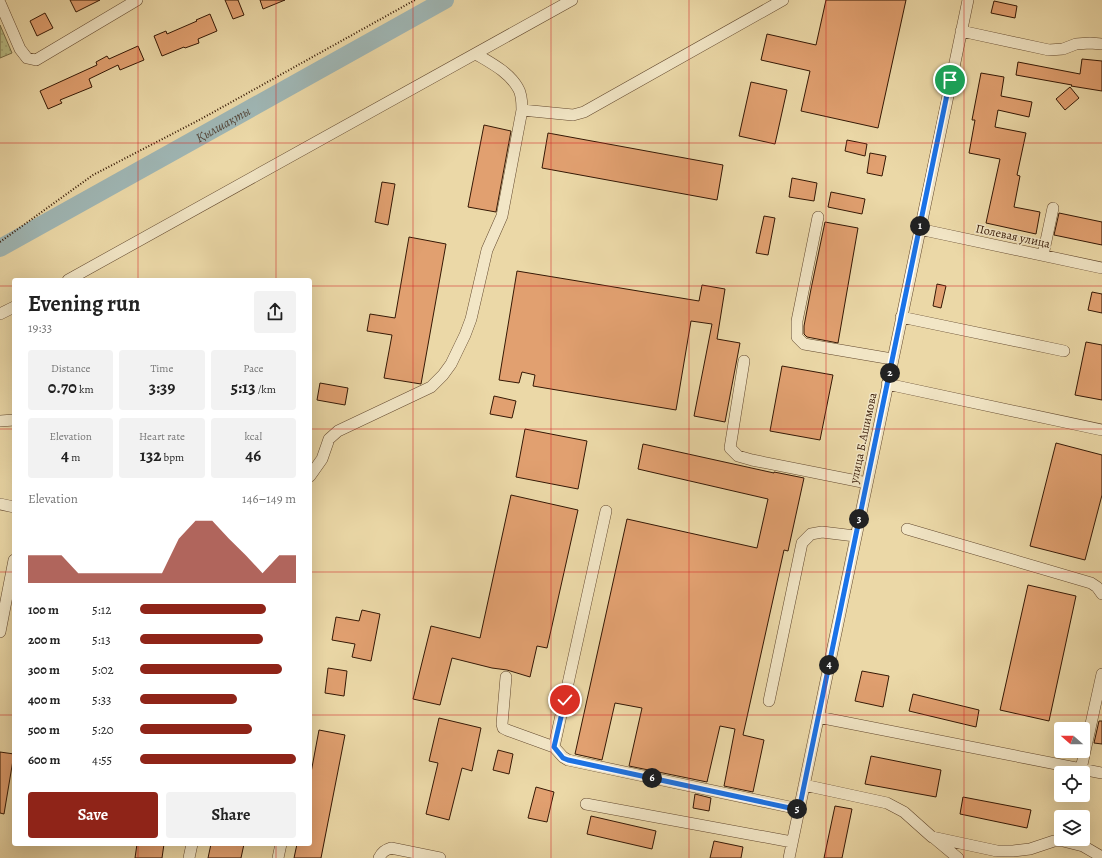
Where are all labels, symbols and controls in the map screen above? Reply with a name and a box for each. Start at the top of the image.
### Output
pin [933,63,967,97]
icon: arrive [939,69,961,91]
water label: Қылшақты [193,102,253,146]
pin: 1 [910,216,930,236]
text: 1 [918,218,922,233]
street label: Полевая улица [974,220,1052,252]
text: Evening run [28,289,140,319]
button: share [254,291,296,333]
text: 19:33 [28,319,52,336]
text: Distance [51,361,90,376]
text: Time [151,361,173,376]
text: Pace [243,361,264,376]
pin: 2 [880,363,900,383]
text: 2 [887,365,893,380]
text: 0.70 [48,376,77,399]
text: 3:39 [149,376,175,399]
text: 5:13 [231,376,255,399]
text: km [77,382,94,397]
text: /km [255,382,276,397]
street label: улица Б.Ашимова [845,391,881,486]
text: Elevation [50,429,92,444]
text: Heart rate [139,429,185,444]
text: kcal [245,429,262,444]
text: 4 [61,444,69,467]
text: 132 [140,444,161,467]
text: 46 [245,444,261,467]
text: m [69,450,80,465]
text: bpm [161,450,184,465]
text: Elevation [28,490,78,507]
text: 146–149 m [242,490,296,507]
pin: 3 [849,509,869,529]
text: 3 [857,511,861,526]
text: 100 m [28,601,59,618]
text: 5:12 [92,601,111,618]
text: 200 m [28,631,61,648]
text: 5:13 [92,631,111,648]
pin: 4 [819,655,839,675]
text: 4 [826,657,832,672]
text: 300 m [28,661,60,678]
text: 5:02 [92,661,114,678]
pin [548,683,582,717]
icon: check [554,689,576,711]
text: 400 m [28,691,60,708]
text: 5:33 [92,691,112,708]
text: 500 m [28,721,60,738]
text: 5:20 [92,721,114,738]
north arrow [1054,722,1090,758]
map controls [1054,722,1090,846]
text: 600 m [28,751,60,768]
text: 4:55 [92,751,112,768]
button: locate [1054,766,1090,802]
pin: 6 [642,768,662,788]
text: 6 [649,770,655,785]
button: Save [28,792,158,838]
button: Share [166,792,296,838]
pin: 5 [787,799,807,819]
text: 5 [795,801,799,816]
button: layers [1054,810,1090,846]

